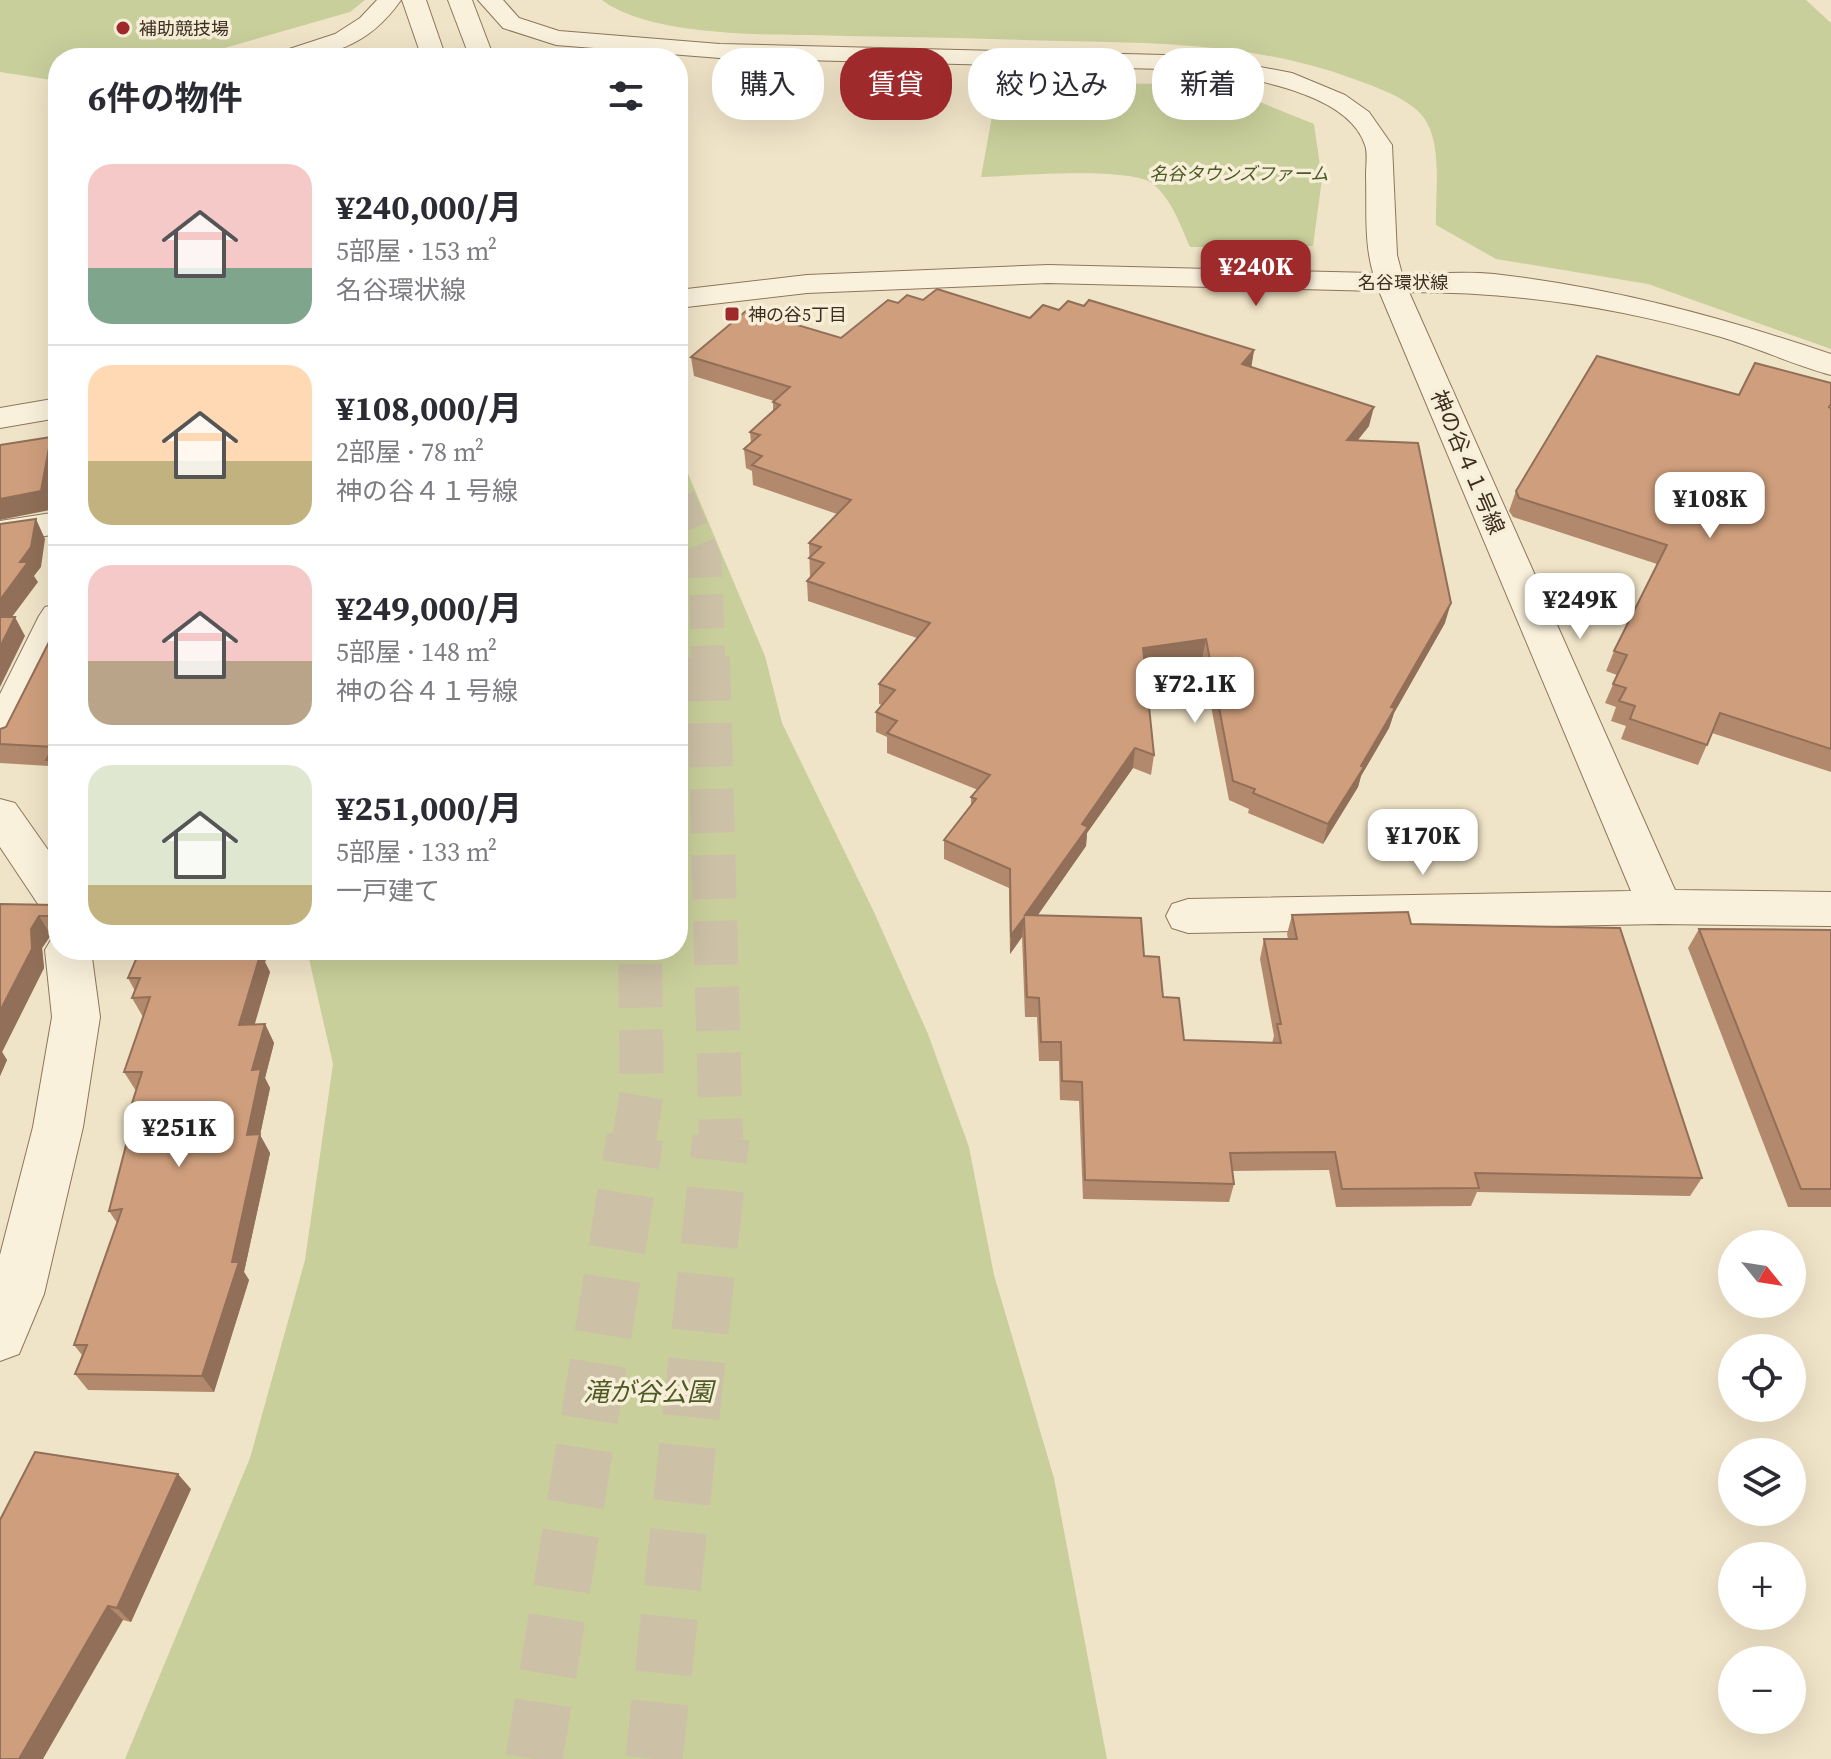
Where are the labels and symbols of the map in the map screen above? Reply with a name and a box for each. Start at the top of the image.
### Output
place label: 補助競技場 [139,16,229,41]
marker: 補助競技場 [114,19,132,37]
park label: 名谷タウンズファーム [1149,161,1329,186]
pin: ¥240K [1200,240,1312,308]
street label: 名谷環状線 [1358,270,1448,295]
place label: 神の谷5丁目 [748,302,847,327]
marker: 神の谷5丁目 [723,305,741,323]
street label: 神の谷４１号線 [1424,385,1512,539]
pin: ¥108K [1654,472,1766,540]
pin: ¥249K [1524,573,1636,641]
pin: ¥72.1K [1130,657,1260,725]
pin: ¥170K [1367,809,1479,877]
pin: ¥251K [123,1101,235,1169]
north arrow [1718,1230,1806,1318]
park label: 滝が谷公園 [583,1374,717,1410]

